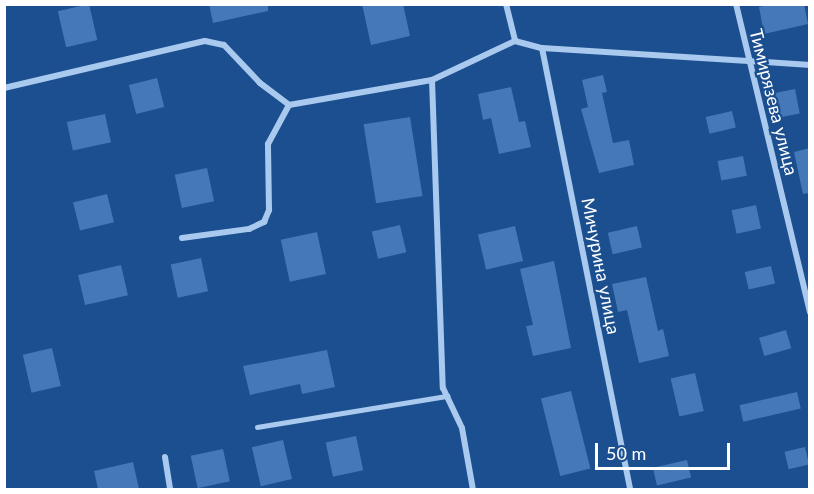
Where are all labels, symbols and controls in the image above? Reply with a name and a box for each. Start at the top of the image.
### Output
street label: Тимирязева улица [745,27,803,177]
street label: Мичурина улица [577,196,625,336]
scale bar [598,431,733,469]
text: 50 m [606,442,646,464]

